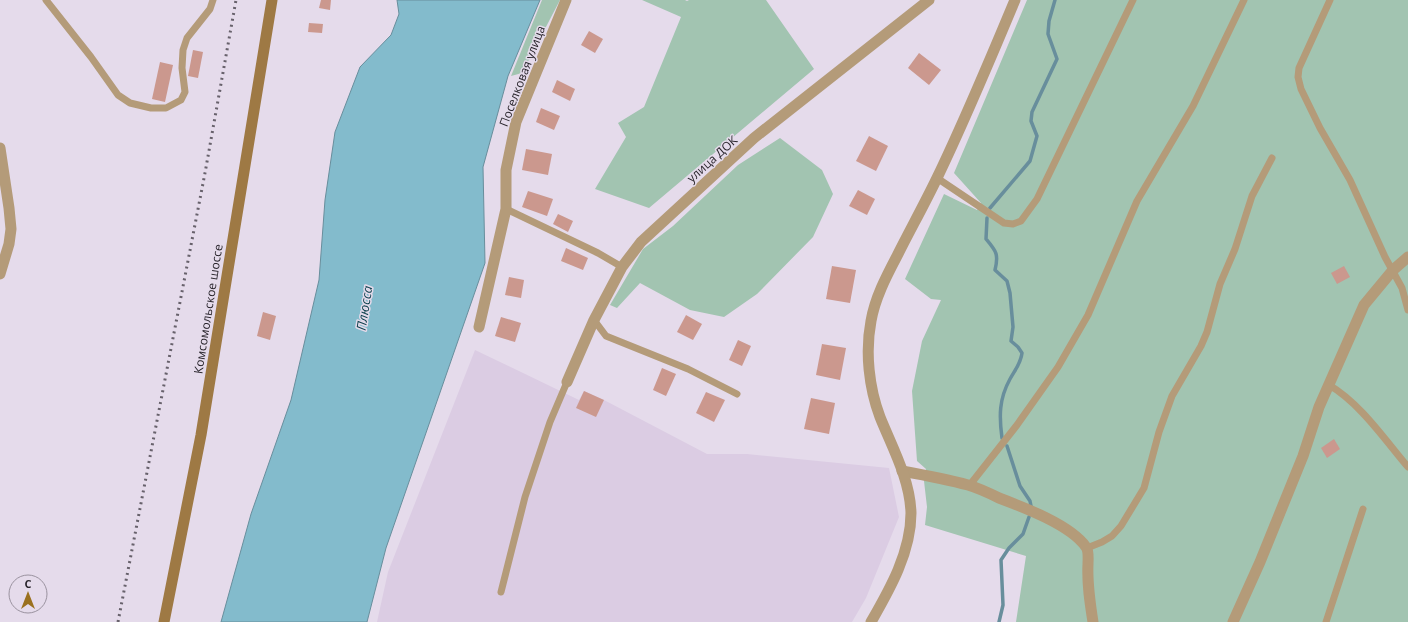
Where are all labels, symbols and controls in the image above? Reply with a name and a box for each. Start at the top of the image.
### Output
street label: Поселковая улица [495,23,549,129]
street label: улица ДОК [683,131,741,186]
street label: Комсомольское шоссе [189,243,227,375]
water label: Плюсса [352,284,377,332]
north arrow [8,574,48,614]
text: С [24,576,32,591]

